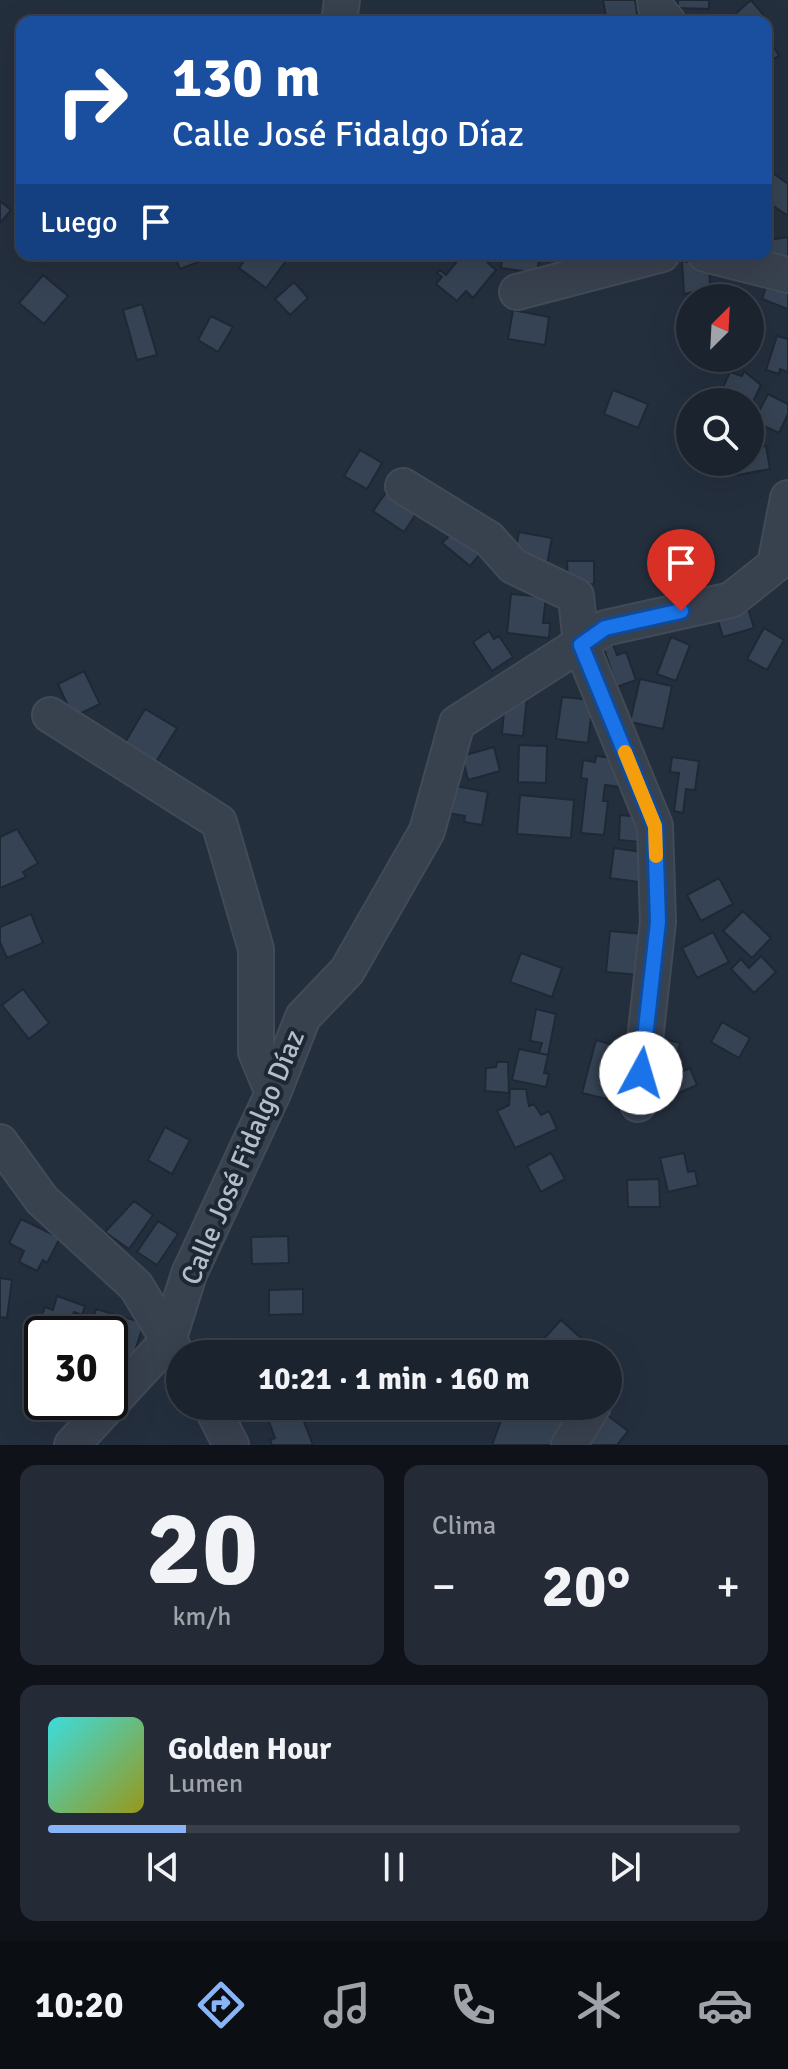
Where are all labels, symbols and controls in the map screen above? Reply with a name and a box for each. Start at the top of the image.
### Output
text: 130 m [172,43,320,112]
icon: right [40,48,144,152]
text: Calle José Fidalgo Díaz [172,112,524,157]
icon: arrive [134,200,178,244]
text: Luego [40,204,118,241]
north arrow [676,284,764,372]
map controls [676,284,764,476]
button: search [676,388,764,476]
pin [647,529,715,611]
icon: arrive [659,541,703,585]
street label: Calle José Fidalgo Díaz [174,1025,312,1290]
position arrow [599,1031,683,1115]
speed limit sign: 30 [24,1316,128,1420]
text: 10:21 · 1 min · 160 m [258,1361,530,1398]
text: 20 [146,1485,258,1613]
text: Clima [432,1510,496,1542]
text: 20° [542,1550,630,1624]
text: − [432,1560,456,1614]
text: + [716,1560,740,1614]
text: km/h [173,1601,231,1633]
text: Golden Hour [168,1731,331,1768]
text: Lumen [168,1768,243,1800]
icon: previous [141,1845,185,1889]
icon: pause [372,1845,416,1889]
icon: next [603,1845,647,1889]
icon: directions [193,1977,249,2033]
icon: music [319,1977,375,2033]
icon: phone [445,1977,501,2033]
icon: climate [571,1977,627,2033]
icon: car [697,1977,753,2033]
text: 10:20 [35,1983,123,2028]

